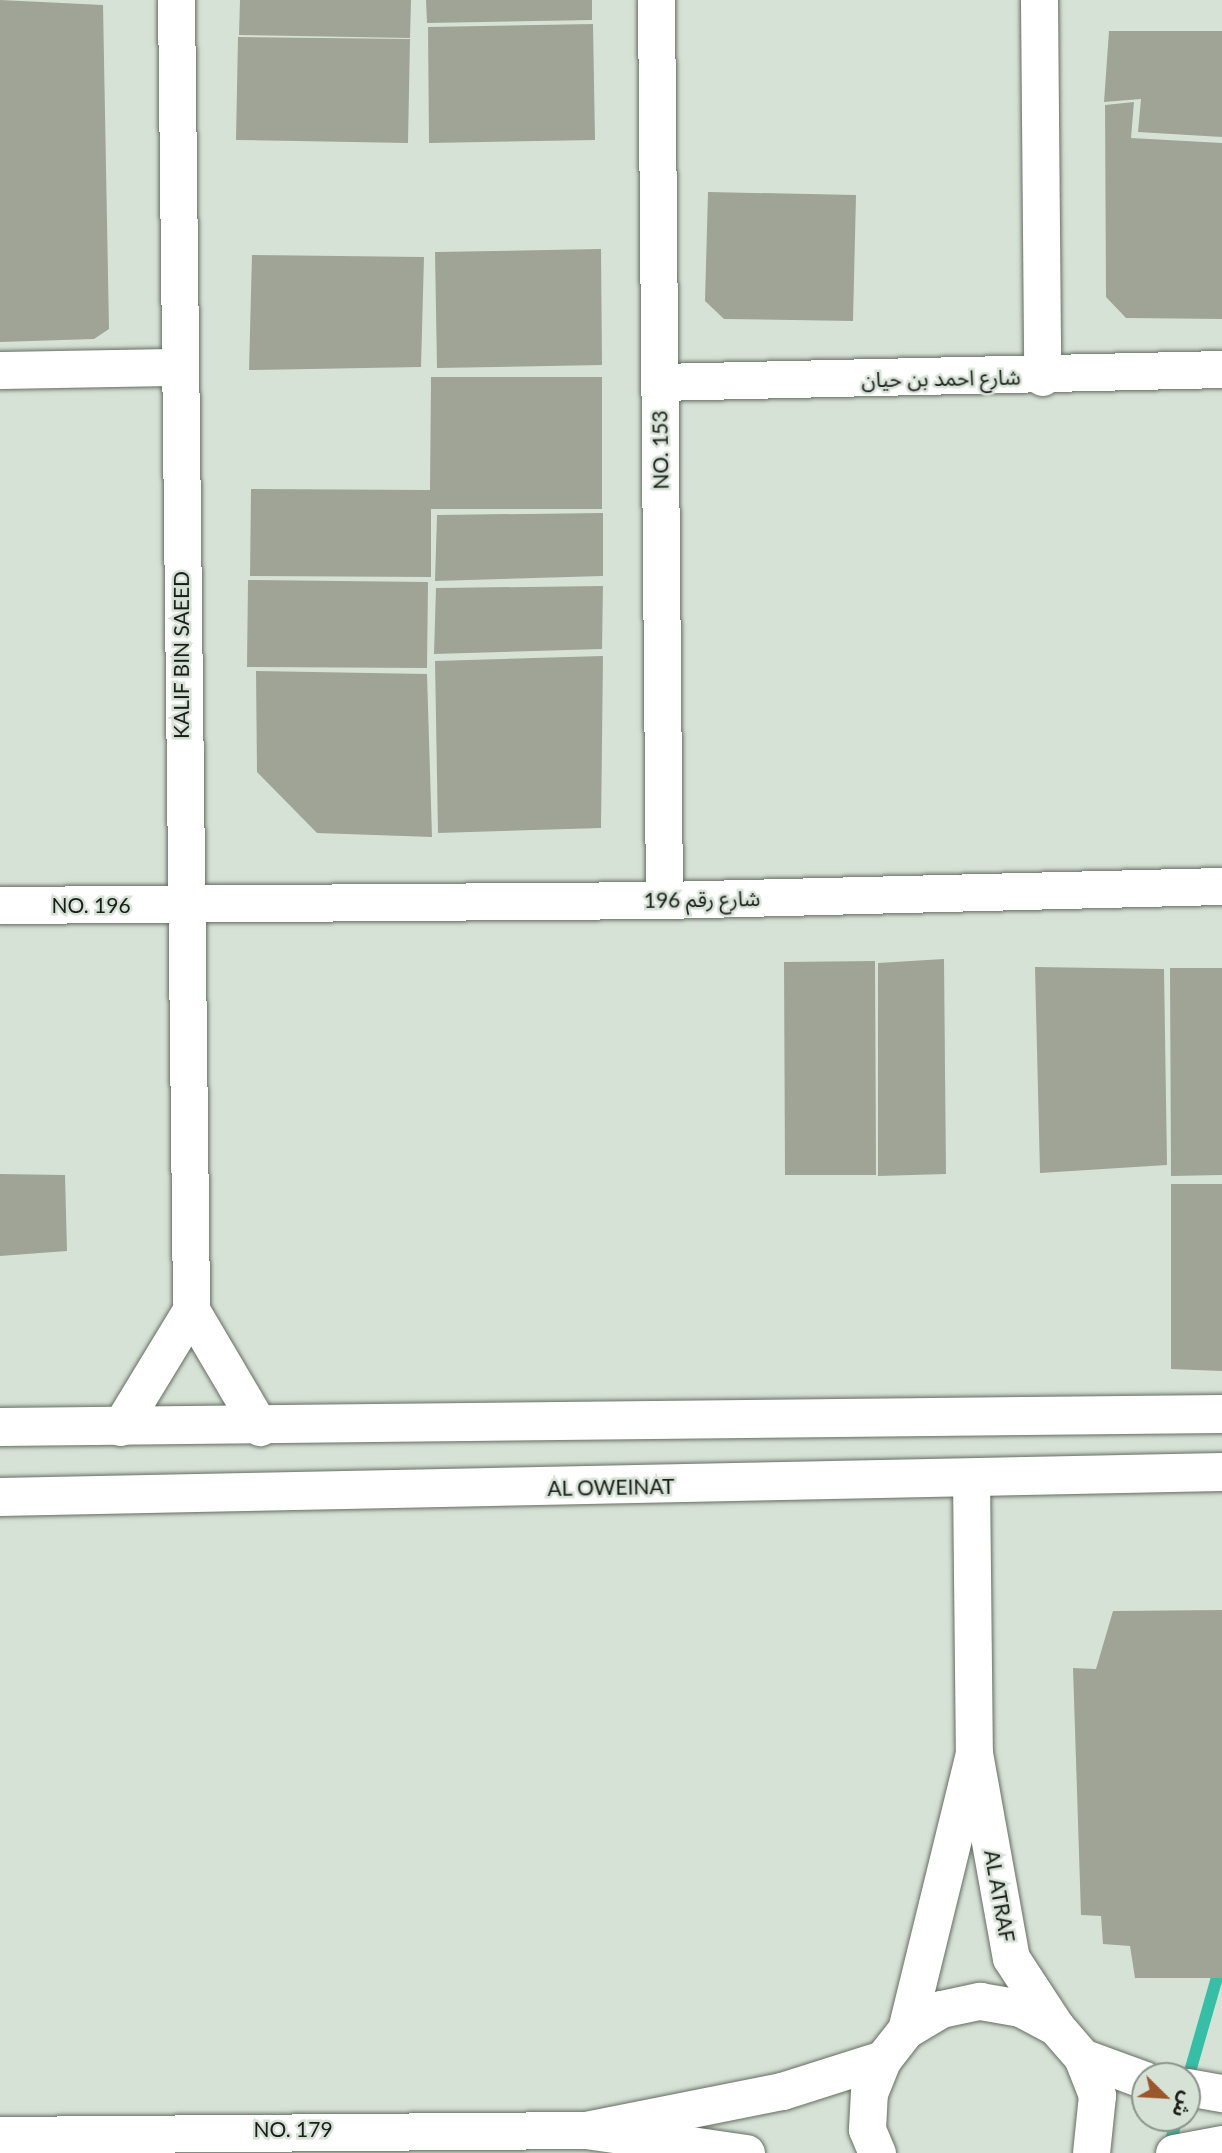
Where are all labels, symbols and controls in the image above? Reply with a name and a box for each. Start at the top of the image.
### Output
street label: شارع احمد بن حيان [861,364,1021,392]
street label: NO. 153 [647,410,673,490]
street label: KALIF BIN SAEED [168,571,194,739]
street label: شارع رقم 196 [644,885,760,913]
street label: NO. 196 [51,892,131,918]
street label: AL OWEINAT [547,1473,675,1501]
street label: AL ATRAF [979,1847,1021,1945]
north arrow [1131,2062,1201,2132]
text: ش [1168,2088,1200,2121]
street label: NO. 179 [253,2116,333,2142]

